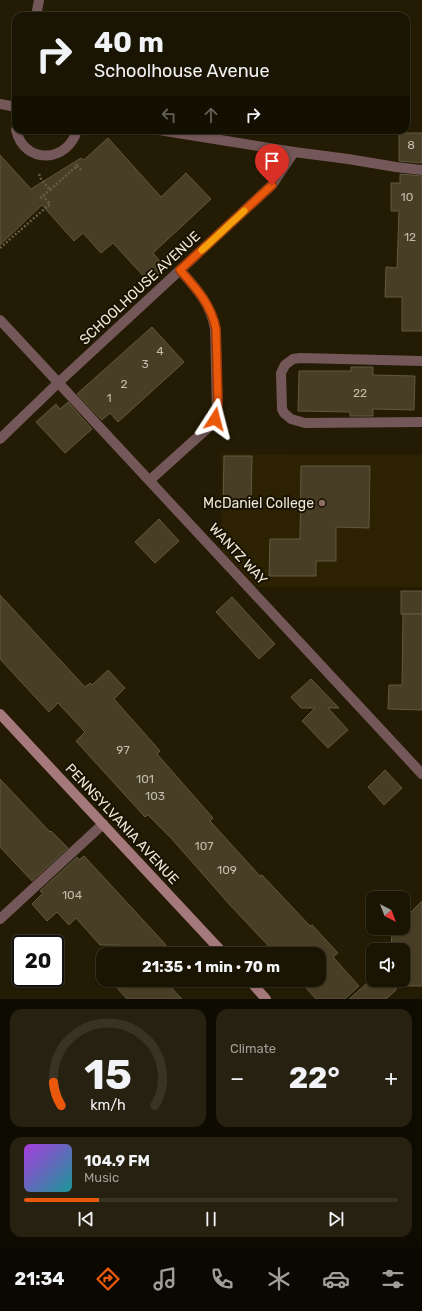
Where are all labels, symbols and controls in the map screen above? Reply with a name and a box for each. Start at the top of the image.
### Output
text: 40 m [94,26,164,59]
icon: right [28,28,80,80]
text: Schoolhouse Avenue [94,60,270,82]
icon: left [158,104,180,126]
icon: ahead [200,104,222,126]
icon: right [242,104,264,126]
house number: 8 [407,138,415,152]
pin [255,144,289,185]
icon: arrive [261,150,283,172]
house number: 10 [401,190,413,204]
street label: SCHOOLHOUSE AVENUE [76,228,204,348]
house number: 12 [404,230,416,244]
house number: 4 [156,344,164,358]
house number: 3 [141,357,149,371]
house number: 2 [120,377,128,391]
house number: 22 [353,386,367,400]
house number: 1 [106,391,112,405]
position arrow [194,398,236,440]
place label: McDaniel College [203,495,314,512]
marker: McDaniel College [317,498,327,508]
street label: WANTZ WAY [205,520,271,588]
house number: 97 [116,743,130,757]
street label: PENNSYLVANIA AVENUE [62,760,182,888]
house number: 101 [136,772,154,786]
house number: 103 [145,789,165,803]
house number: 107 [195,839,213,853]
house number: 109 [217,863,237,877]
house number: 104 [62,888,83,902]
north arrow [366,891,410,935]
map controls [366,891,410,987]
speed limit sign: 20 [12,935,64,987]
button: sound [366,943,410,987]
text: 21:35 · 1 min · 70 m [142,958,280,976]
text: Climate [230,1041,276,1056]
text: 15 [84,1050,132,1099]
text: 22° [289,1060,340,1096]
text: − [230,1065,244,1092]
text: + [384,1065,398,1092]
text: km/h [90,1097,126,1114]
text: 104.9 FM [84,1152,150,1170]
text: Music [84,1170,119,1185]
icon: previous [75,1208,97,1230]
icon: pause [200,1208,222,1230]
icon: next [325,1208,347,1230]
icon: directions [94,1265,122,1293]
icon: music [151,1265,179,1293]
icon: phone [208,1265,236,1293]
icon: climate [265,1265,293,1293]
icon: car [322,1265,350,1293]
icon: filters [379,1265,407,1293]
text: 21:34 [15,1268,65,1290]

